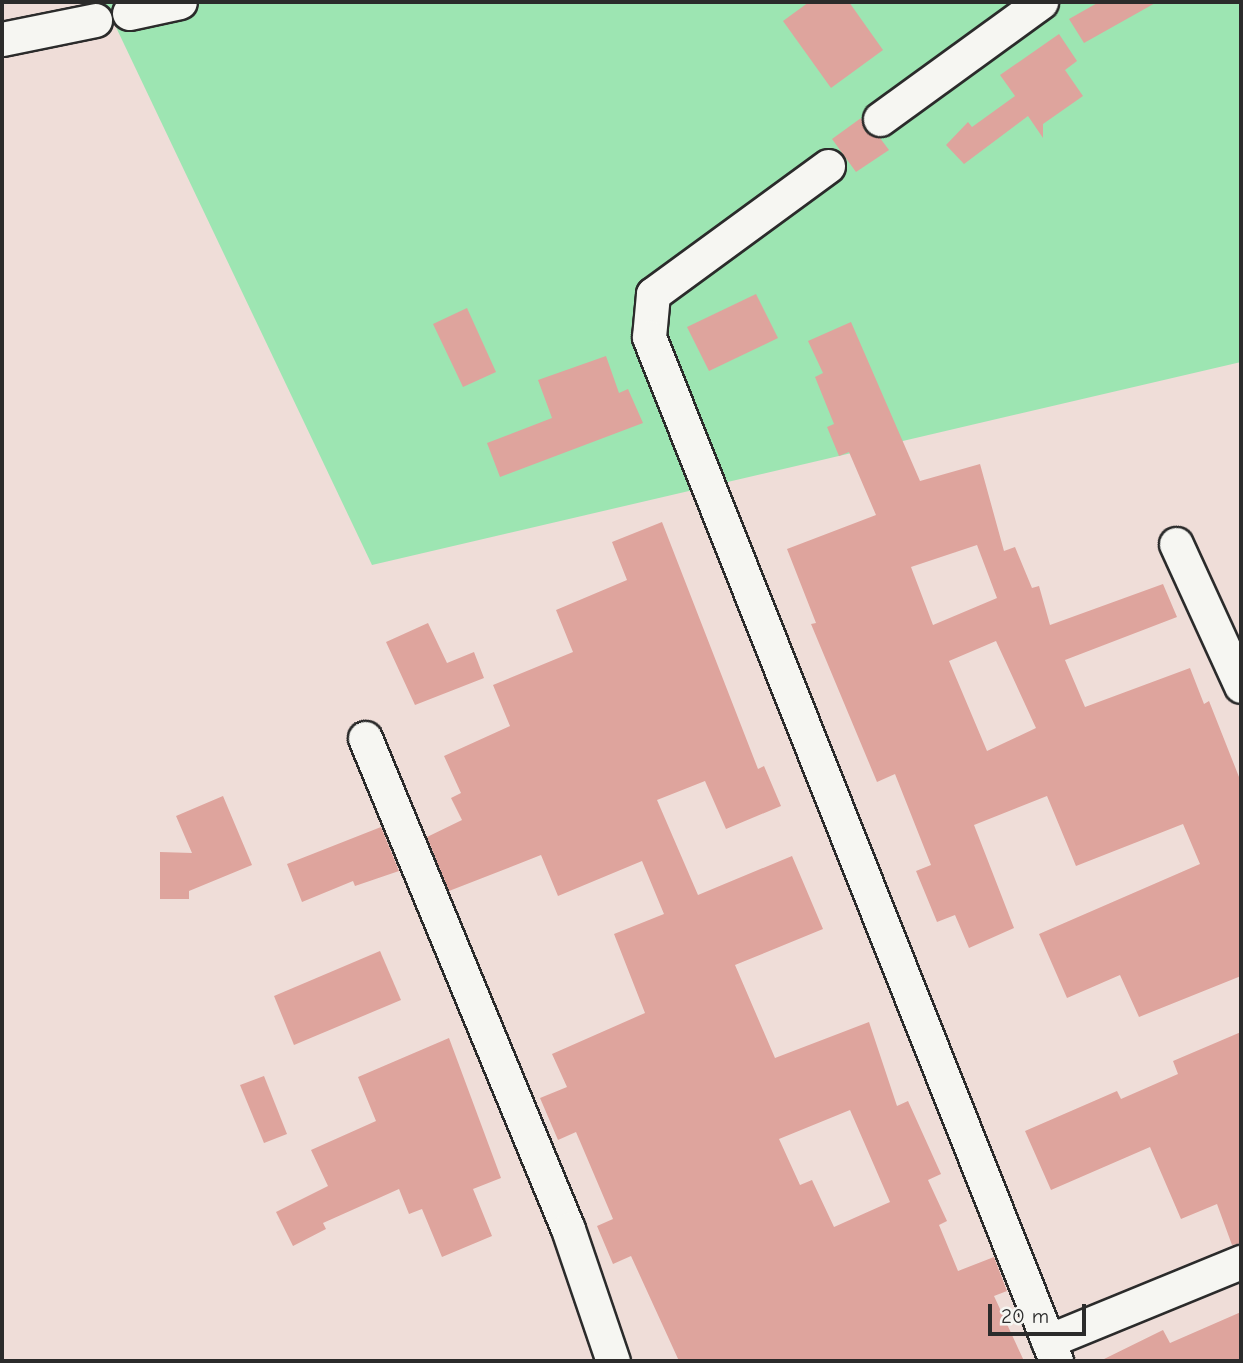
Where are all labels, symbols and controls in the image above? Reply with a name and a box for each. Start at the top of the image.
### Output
scale bar [991,1290,1089,1334]
text: 20 m [1001,1304,1049,1328]

